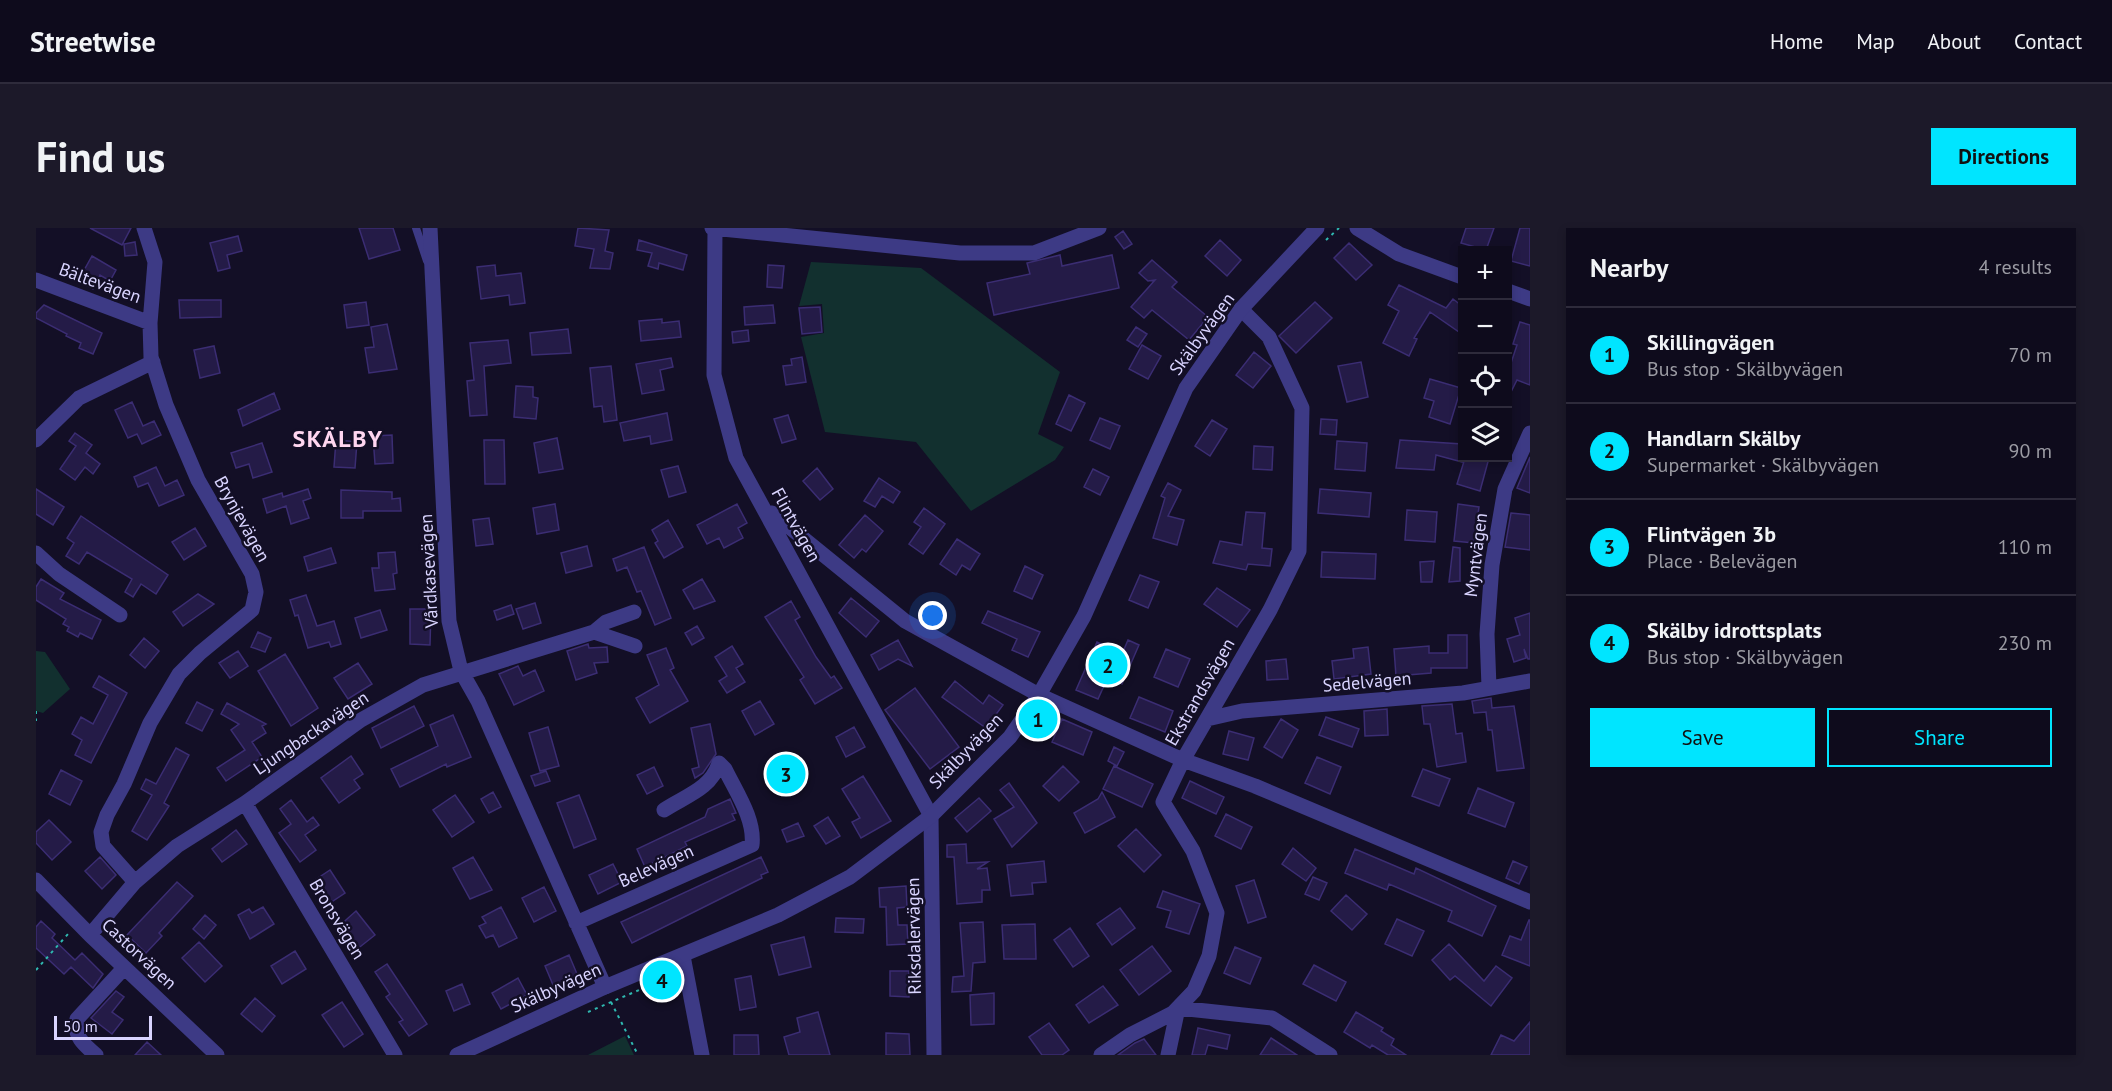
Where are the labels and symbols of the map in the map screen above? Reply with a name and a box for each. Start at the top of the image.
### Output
street label: Bältevägen [56,257,144,308]
street label: Skälbyvägen [1164,288,1239,380]
district label: SKÄLBY [292,423,384,454]
street label: Brynjevägen [209,472,275,566]
street label: Flintvägen [767,484,826,566]
street label: Myntvägen [1459,511,1492,598]
street label: Vårdkasevägen [414,513,443,630]
your location [918,601,947,630]
street label: Ekstrandsvägen [1160,634,1240,750]
pin: 2 [1088,642,1128,688]
street label: Sedelvägen [1322,666,1412,697]
street label: Ljungbackavägen [249,686,373,780]
pin: 1 [1018,696,1058,742]
street label: Skälbyvägen [924,708,1007,793]
pin: 3 [766,752,806,796]
street label: Belevägen [615,839,697,892]
street label: Bronsvägen [304,874,370,963]
street label: Riksdalervägen [901,877,926,995]
street label: Castorvägen [97,913,182,994]
street label: Skälbyvägen [507,957,605,1018]
pin: 4 [642,958,682,1002]
scale bar [54,1013,152,1040]

